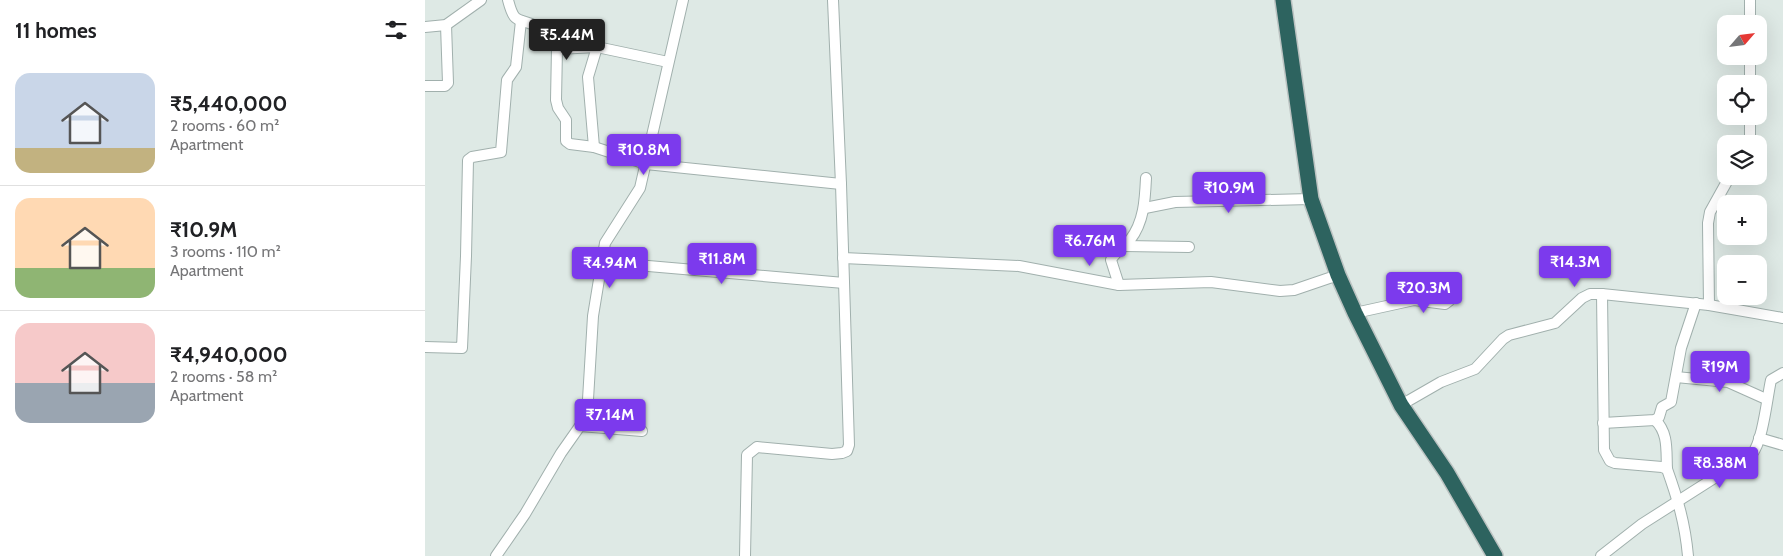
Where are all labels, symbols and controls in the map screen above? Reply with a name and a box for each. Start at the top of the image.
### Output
north arrow [1717,15,1767,65]
map controls [1717,15,1767,305]
icon: filters [382,16,410,44]
text: 11 homes [15,18,97,43]
pin: ₹5.44M [526,18,608,61]
text: ₹5.44M [540,25,594,44]
button: locate [1717,75,1767,125]
text: ₹5,440,000 [170,91,287,116]
icon: home [55,93,115,153]
text: 2 rooms · 60 m² [170,116,279,135]
pin: ₹10.8M [603,134,685,176]
text: Apartment [170,135,243,154]
button: layers [1717,135,1767,185]
text: ₹10.8M [618,140,670,159]
pin: ₹10.9M [1188,172,1270,214]
text: ₹10.9M [1203,178,1255,197]
button: + [1717,195,1767,245]
text: ₹10.9M [170,217,237,242]
icon: home [55,218,115,278]
pin: ₹6.76M [1049,224,1131,267]
text: ₹6.76M [1064,231,1116,250]
text: 3 rooms · 110 m² [170,242,281,261]
pin: ₹11.8M [681,242,763,285]
pin: ₹4.94M [569,246,651,289]
pin: ₹14.3M [1534,246,1616,288]
text: ₹11.8M [698,249,746,268]
text: ₹14.3M [1550,252,1600,271]
text: ₹4.94M [583,253,637,272]
button: − [1717,255,1767,305]
text: Apartment [170,261,243,280]
pin: ₹20.3M [1383,272,1465,314]
text: ₹20.3M [1397,278,1451,297]
text: ₹4,940,000 [170,342,288,367]
icon: home [55,343,115,403]
pin: ₹19M [1690,350,1750,393]
text: ₹19M [1702,357,1738,376]
text: 2 rooms · 58 m² [170,367,277,386]
text: Apartment [170,386,243,405]
pin: ₹7.14M [569,398,651,441]
text: ₹7.14M [586,405,634,424]
pin: ₹8.38M [1679,446,1761,489]
text: ₹8.38M [1693,453,1747,472]

